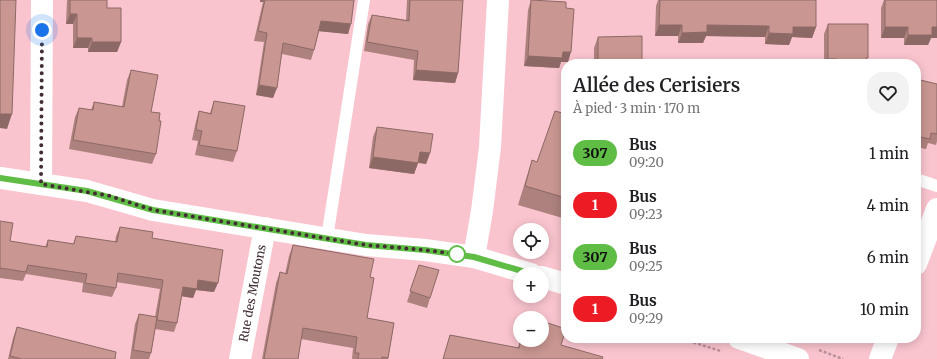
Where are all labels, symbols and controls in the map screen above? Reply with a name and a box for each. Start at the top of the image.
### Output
your location [32,20,52,40]
button: heart [867,72,909,114]
text: Allée des Cerisiers [573,73,740,97]
text: À pied · 3 min · 170 m [573,100,700,117]
text: Bus [629,135,657,154]
text: 307 [582,144,608,162]
text: 1 min [869,144,909,163]
text: 09:20 [629,154,664,171]
text: Bus [629,187,657,206]
text: 1 [592,196,598,214]
text: 4 min [867,196,909,215]
text: 09:23 [629,206,663,223]
map controls [513,223,549,347]
button: locate [513,223,549,259]
text: Bus [629,239,657,258]
street label: Rue des Moutons [235,243,269,343]
unlabelled marker [448,245,466,263]
text: 307 [582,248,608,266]
text: 6 min [867,248,909,267]
text: 09:25 [629,258,663,275]
button: + [513,267,549,303]
text: Bus [629,291,657,310]
text: 1 [592,300,598,318]
text: 10 min [860,300,909,319]
text: 09:29 [629,310,663,327]
button: − [513,311,549,347]

